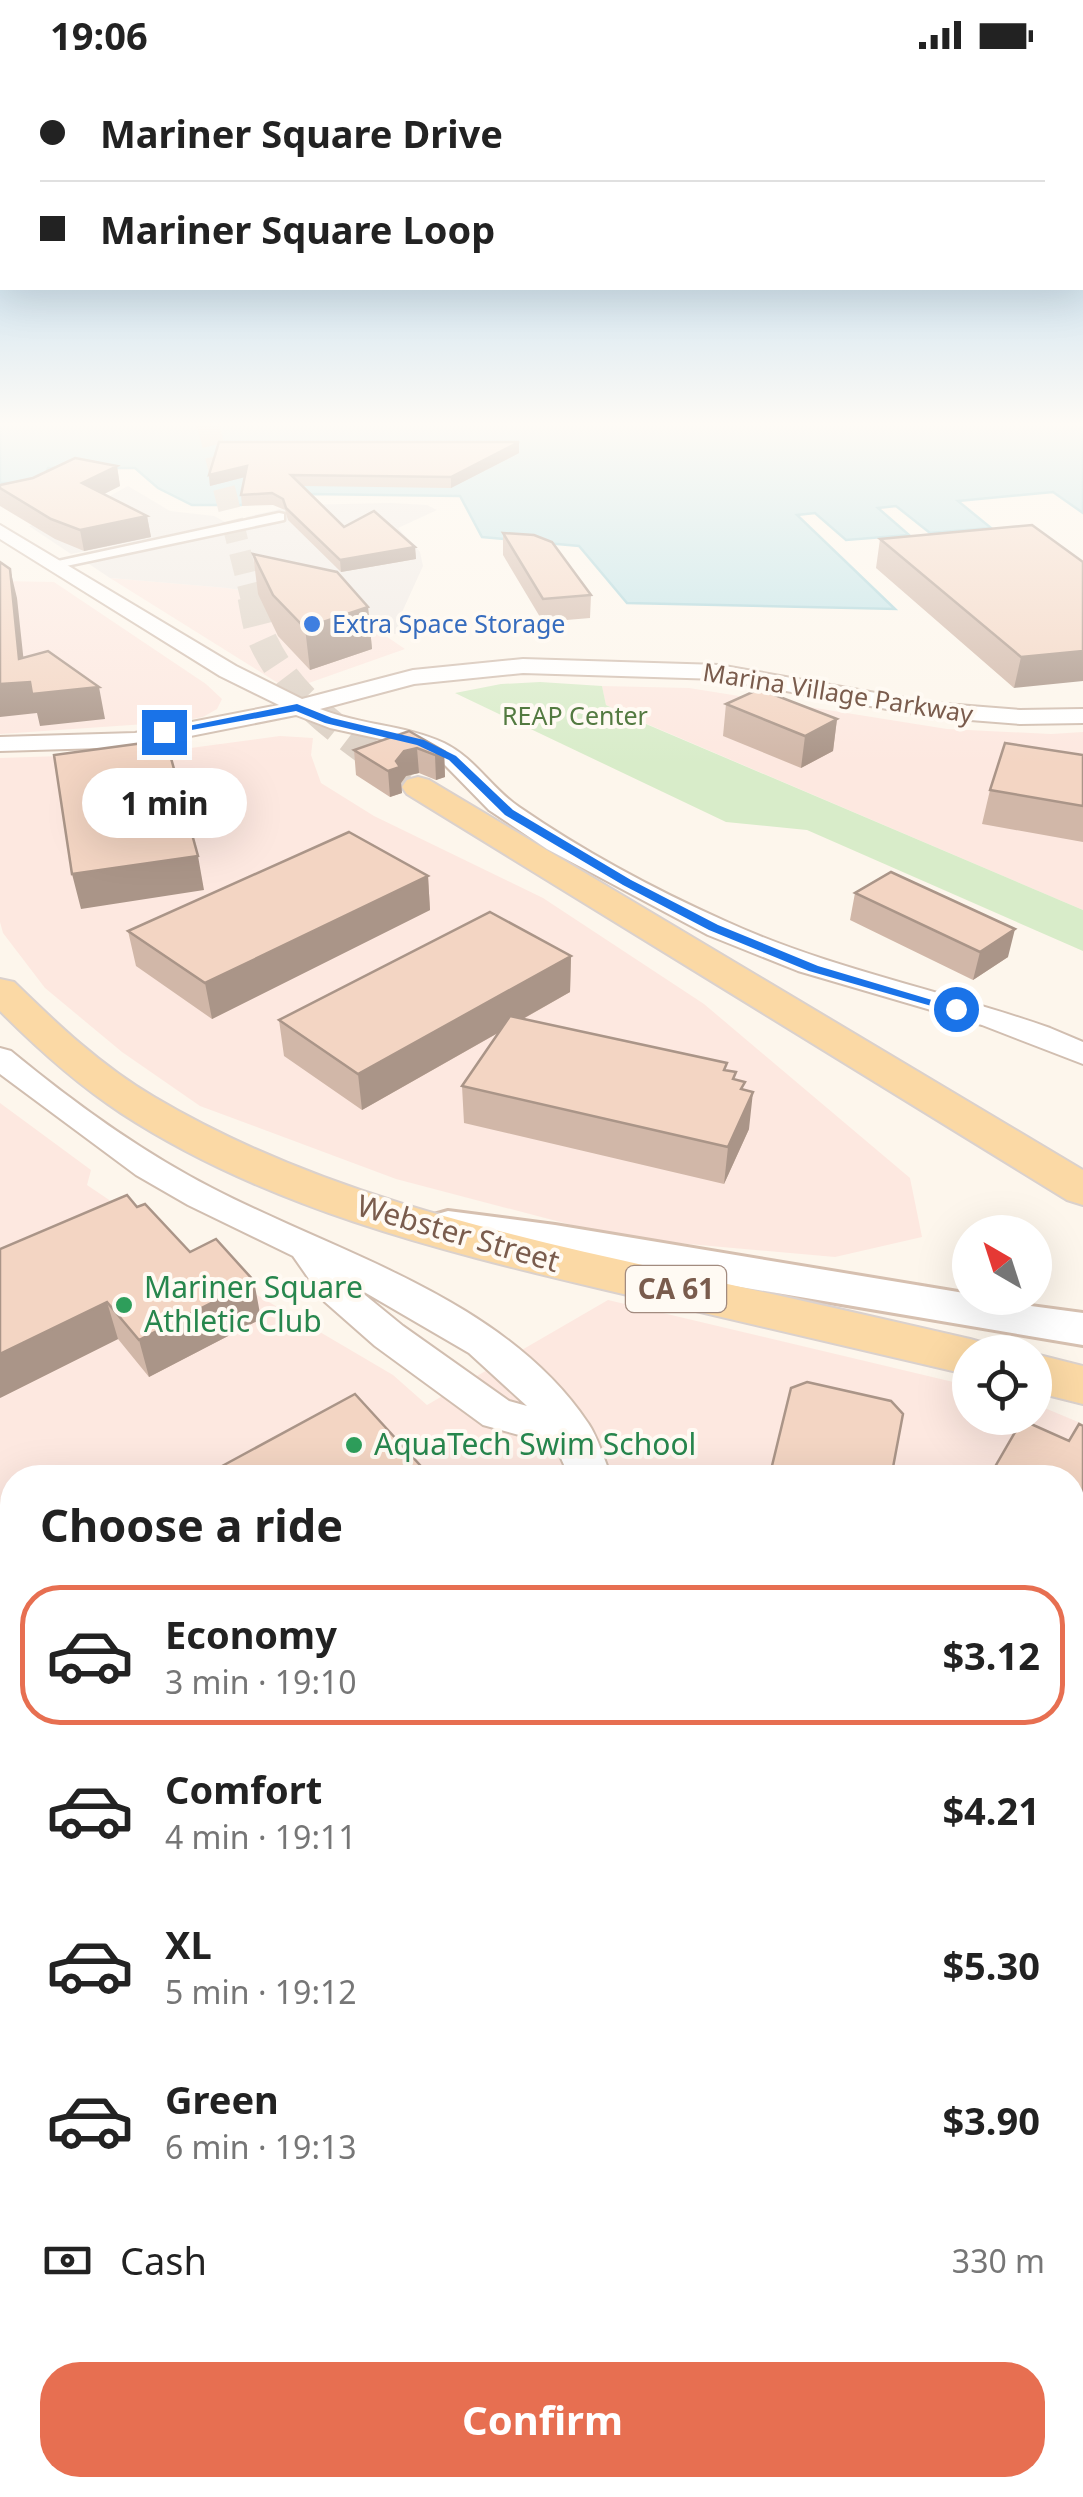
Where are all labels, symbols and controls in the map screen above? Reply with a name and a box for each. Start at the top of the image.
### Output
text: 19:06 [50,9,148,61]
text: Mariner Square Drive [100,107,503,159]
text: Mariner Square Loop [100,203,495,255]
place label: Extra Space Storage [332,606,565,640]
marker: Extra Space Storage [301,613,323,635]
street label: Marina Village Parkway [701,654,976,730]
park label: REAP Center [502,698,648,732]
route end [142,710,187,755]
callout: 1 min [81,767,246,837]
text: 1 min [120,781,209,824]
route start [934,987,979,1032]
street label: Webster Street [352,1184,565,1281]
north arrow [952,1215,1052,1315]
map controls [952,1215,1052,1435]
place label: Mariner Square Athletic Club [144,1266,363,1341]
road number: CA 61 [626,1266,726,1312]
marker: Mariner Square Athletic Club [113,1294,135,1316]
button: locate [952,1335,1052,1435]
place label: AquaTech Swim School [374,1423,696,1464]
marker: AquaTech Swim School [343,1434,365,1456]
text: Choose a ride [40,1494,343,1555]
text: Economy [165,1608,337,1660]
icon: car [45,1610,135,1700]
text: $3.12 [942,1629,1040,1681]
text: 3 min · 19:10 [165,1660,357,1703]
text: Comfort [165,1763,322,1815]
icon: car [45,1765,135,1855]
text: $4.21 [942,1784,1040,1836]
text: 4 min · 19:11 [165,1815,357,1858]
text: XL [165,1918,212,1970]
icon: car [45,1920,135,2010]
text: $5.30 [942,1939,1040,1991]
text: 5 min · 19:12 [165,1970,357,2013]
text: Green [165,2073,279,2125]
icon: car [45,2075,135,2165]
text: $3.90 [942,2094,1040,2146]
text: 6 min · 19:13 [165,2125,357,2168]
icon: cash [40,2233,95,2288]
text: Cash [120,2234,207,2286]
text: 330 m [952,2239,1045,2282]
button: Confirm [40,2362,1045,2477]

